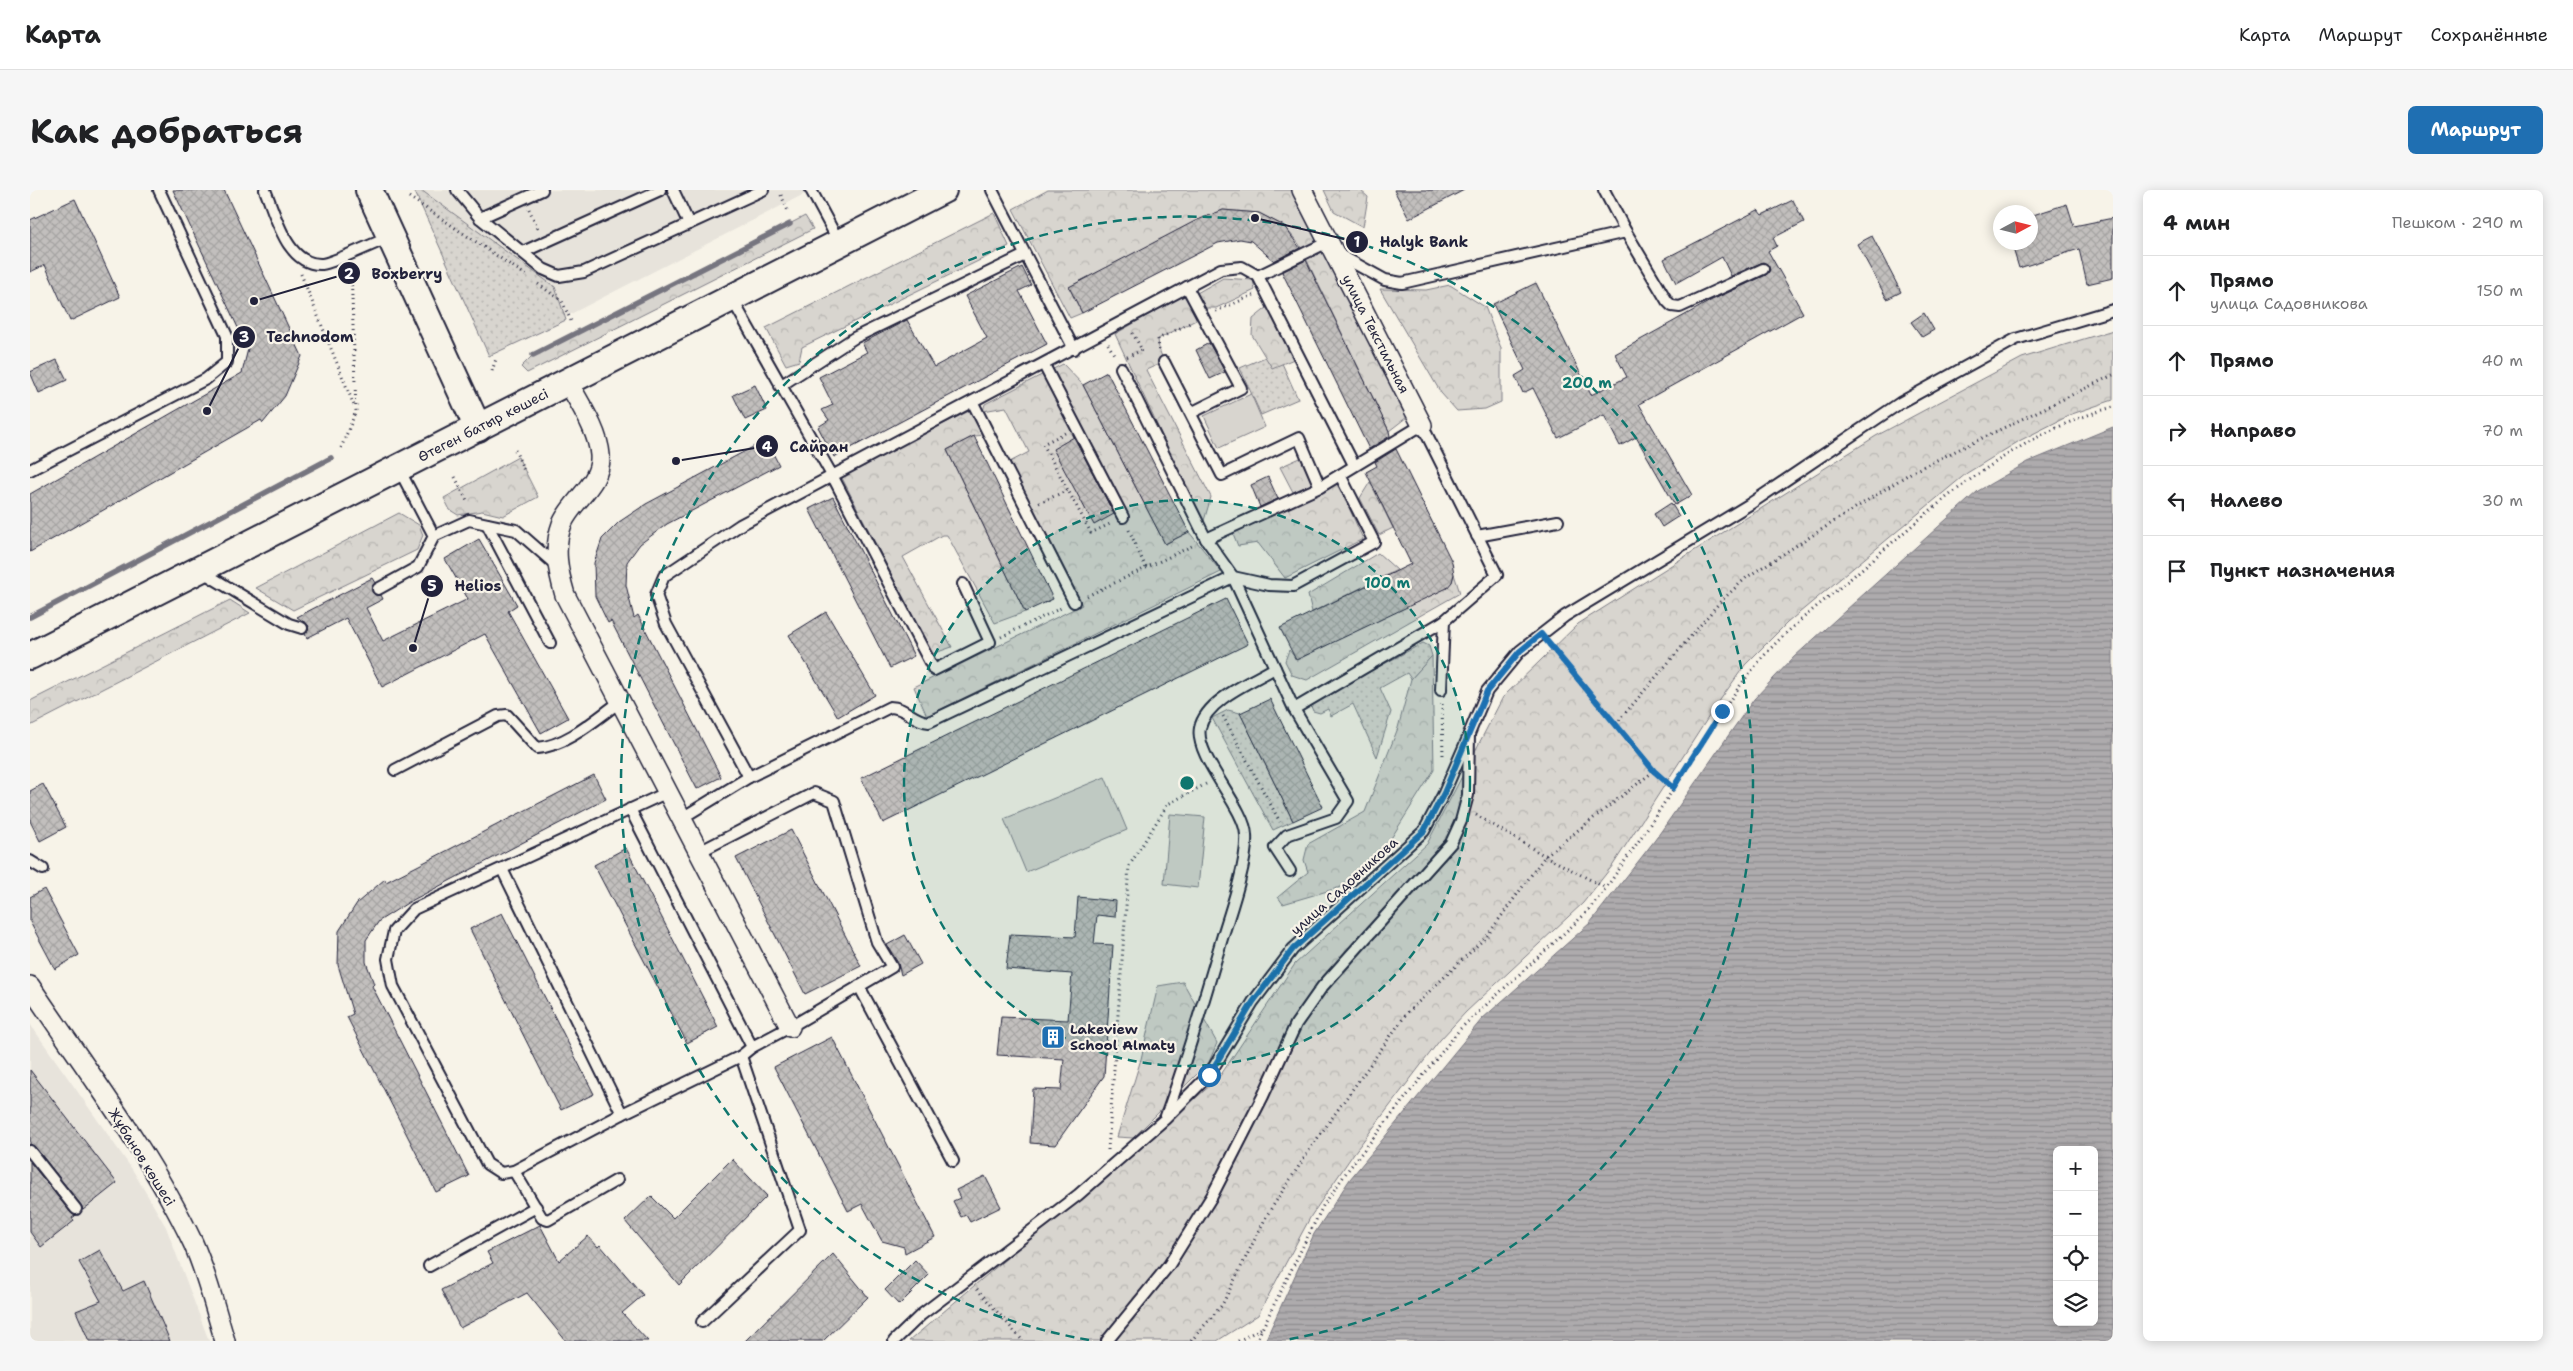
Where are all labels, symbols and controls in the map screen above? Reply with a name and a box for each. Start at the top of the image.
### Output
text: Карта [25,19,101,51]
text: Карта [2239,23,2290,47]
text: Маршрут [2318,23,2402,47]
text: Сохранённые [2430,23,2548,47]
button: Маршрут [2408,106,2543,154]
text: Как добраться [30,107,303,154]
north arrow [1993,205,2038,250]
text: 4 мин [2163,209,2230,237]
text: Пешком · 290 m [2392,212,2523,233]
callout: Halyk Bank [1344,227,1478,257]
text: 1 [1354,232,1361,252]
text: Halyk Bank [1380,232,1469,252]
callout: Boxberry [336,258,452,288]
text: 2 [344,264,355,284]
text: Boxberry [372,264,442,284]
text: Прямо [2210,268,2274,293]
street label: улица Текстильная [1338,271,1414,397]
icon: ahead [2163,277,2191,305]
text: 150 m [2476,280,2523,301]
text: улица Садовникова [2210,293,2368,314]
callout: Technodom [231,322,364,352]
text: 3 [239,327,249,347]
text: Technodom [266,327,354,347]
icon: ahead [2163,347,2191,375]
text: Прямо [2210,348,2274,373]
text: 40 m [2481,350,2523,371]
text: 200 m [1562,373,1612,393]
street label: Өтеген батыр көшесі [415,384,551,466]
icon: right [2163,417,2191,445]
text: Направо [2210,418,2296,443]
text: 70 m [2482,420,2523,441]
callout: Сайран [755,431,858,461]
text: 4 [762,437,773,457]
text: Сайран [790,437,848,457]
icon: left [2163,487,2191,515]
text: Налево [2210,488,2283,513]
text: 30 m [2482,490,2523,511]
icon: arrive [2163,557,2191,585]
text: Пункт назначения [2210,558,2395,583]
callout: Helios [420,571,512,601]
text: 100 m [1364,573,1410,593]
text: 5 [427,576,437,596]
text: Helios [455,576,502,596]
route end [1711,700,1734,723]
centre of rings [1178,774,1196,792]
street label: улица Садовникова [1287,833,1402,939]
place label: Lakeview School Almaty [1070,1020,1175,1054]
building icon: Lakeview School Almaty [1040,1024,1066,1050]
route start [1198,1064,1221,1087]
street label: Жұбанов көшесі [105,1105,179,1209]
map controls [2053,1146,2098,1326]
button: + [2053,1146,2098,1191]
button: − [2053,1191,2098,1236]
button: locate [2053,1236,2098,1281]
button: layers [2053,1281,2098,1326]

